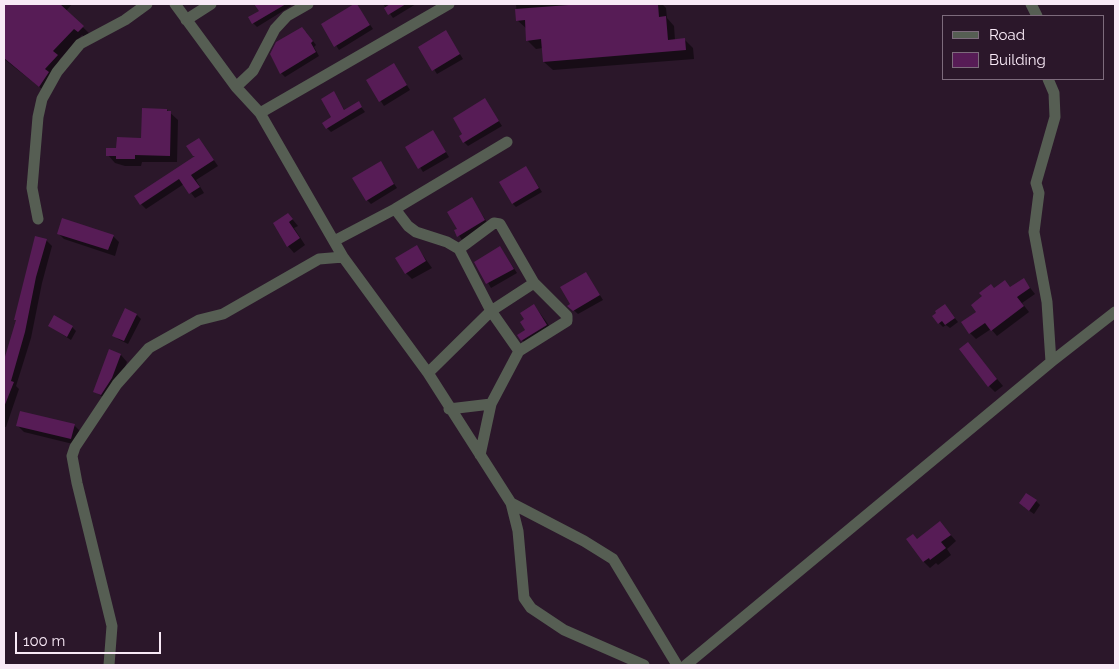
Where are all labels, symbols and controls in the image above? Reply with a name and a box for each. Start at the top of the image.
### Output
legend [942,15,1104,80]
text: Road [989,26,1025,44]
text: Building [989,51,1046,69]
scale bar [18,622,164,654]
text: 100 m [23,632,65,650]

